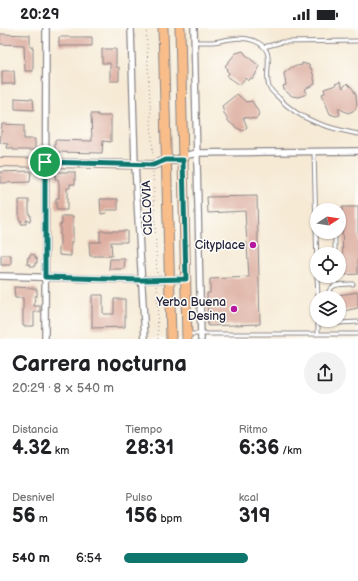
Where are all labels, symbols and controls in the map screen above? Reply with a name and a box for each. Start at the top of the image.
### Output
text: 20:29 [20,5,59,24]
pin [28,145,62,179]
icon: arrive [34,151,56,173]
street label: CICLOVIA [139,180,156,236]
north arrow [310,203,346,239]
map controls [310,203,346,327]
place label: Cityplace [195,238,245,253]
marker: Cityplace [248,240,258,250]
button: locate [310,247,346,283]
button: layers [310,291,346,327]
place label: Yerba Buena Desing [155,295,226,324]
marker: Yerba Buena Desing [229,304,239,314]
text: Carrera nocturna [12,351,187,378]
button: share [304,352,346,394]
text: 20:29 · 8 × 540 m [12,380,114,396]
text: Distancia [12,423,58,436]
text: Tiempo [125,423,162,436]
text: Ritmo [239,423,268,436]
text: 4.32 [12,436,52,460]
text: 28:31 [125,436,174,460]
text: 6:36 [239,436,279,460]
text: km [52,444,69,457]
text: /km [279,444,302,457]
text: Desnivel [12,491,54,504]
text: Pulso [125,491,153,504]
text: kcal [239,491,258,504]
text: 56 [12,504,36,528]
text: 156 [125,504,157,528]
text: 319 [239,504,270,528]
text: m [36,512,48,525]
text: bpm [157,512,182,525]
text: 540 m [12,550,50,566]
text: 6:54 [76,550,102,566]

